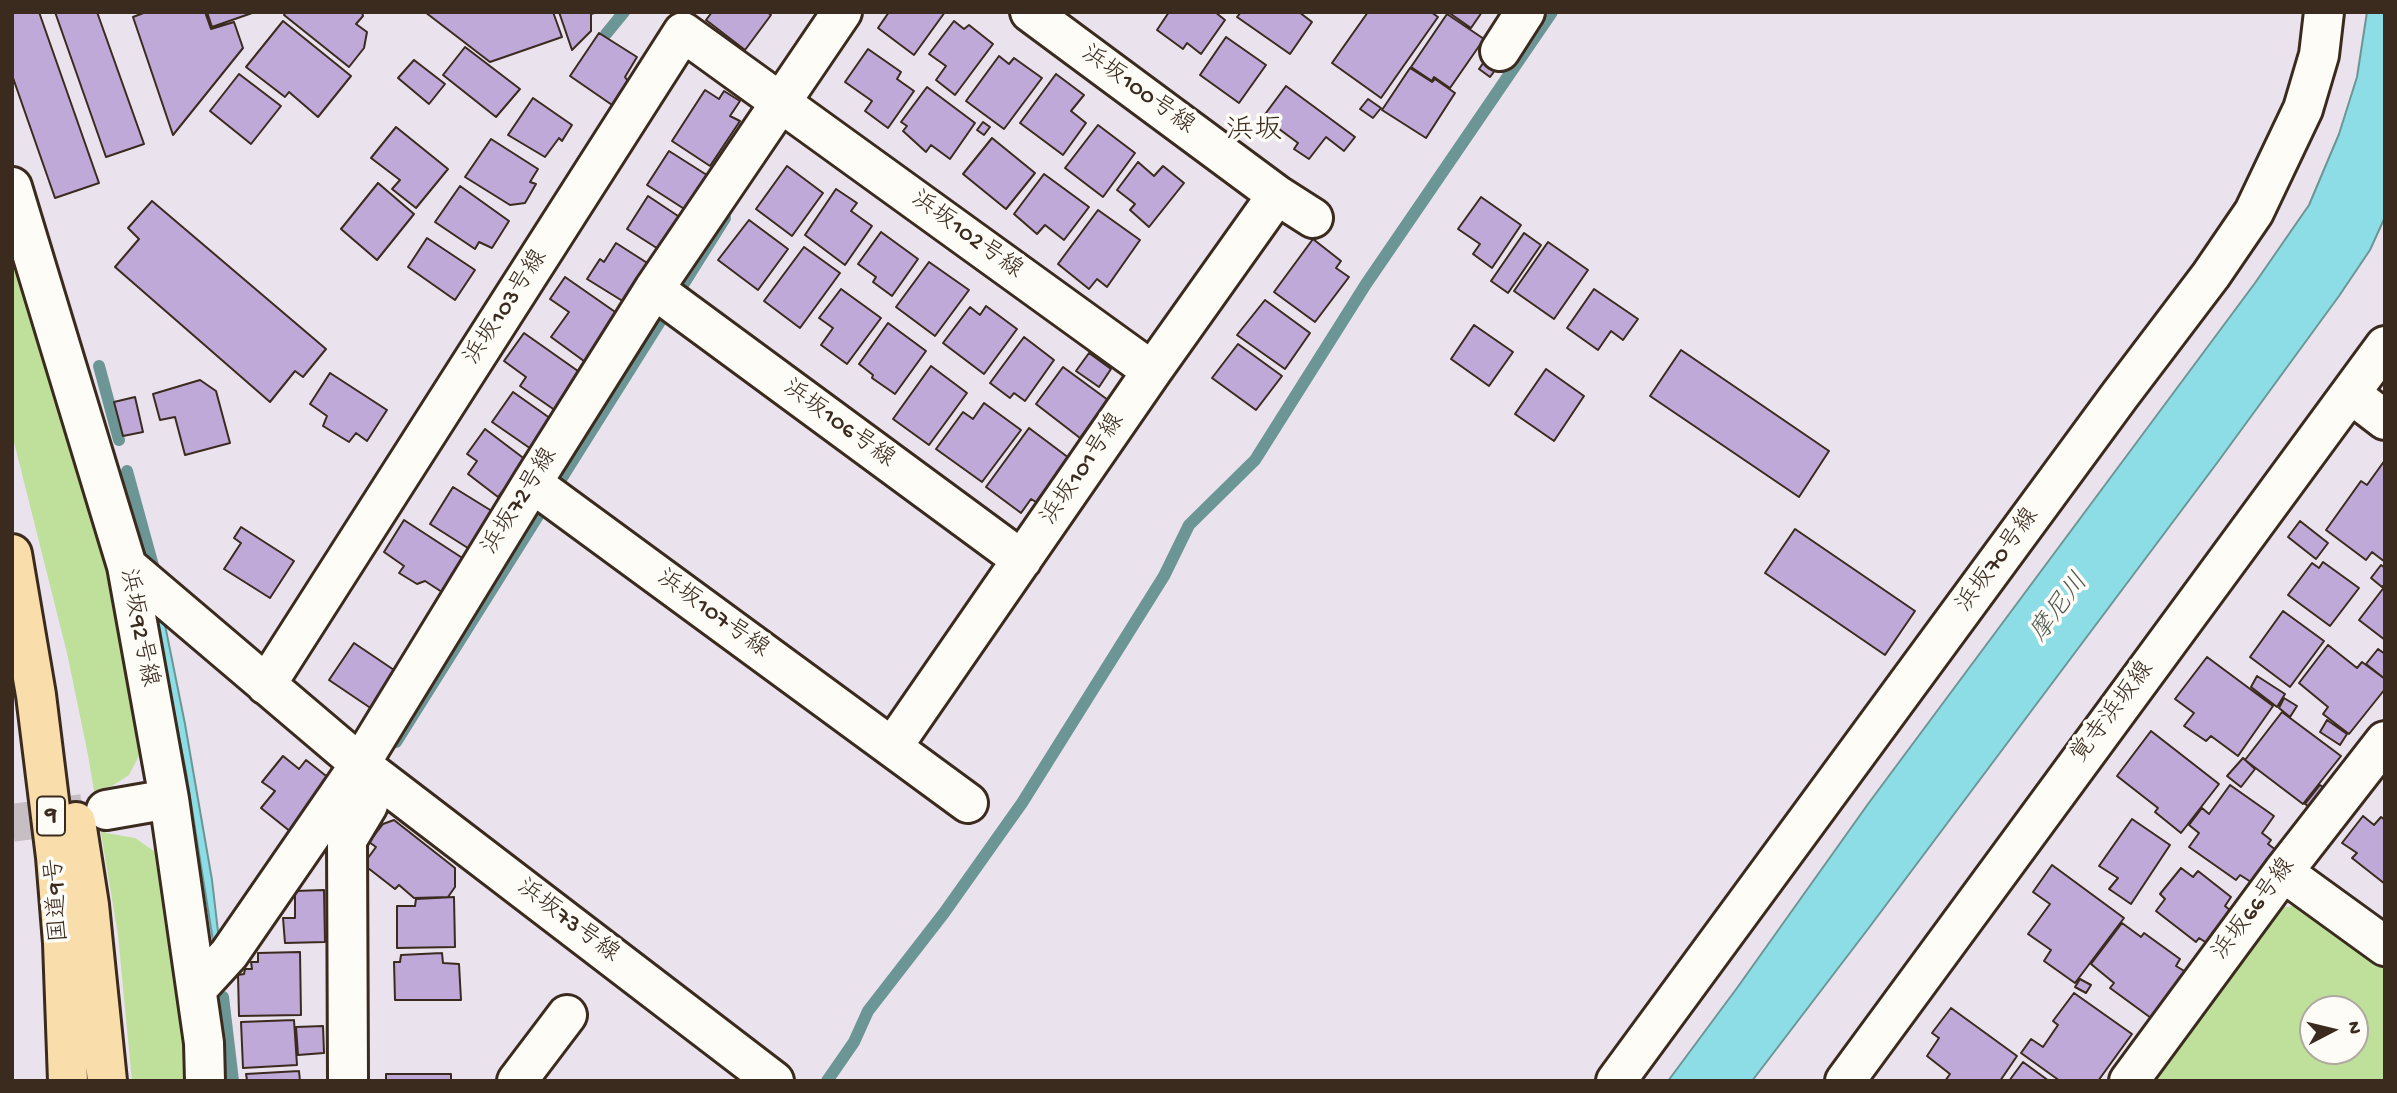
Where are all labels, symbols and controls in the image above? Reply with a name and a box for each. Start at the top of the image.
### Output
street label: 浜坂100号線 [1075,40,1199,142]
district label: 浜坂 [1226,116,1282,150]
street label: 浜坂102号線 [905,186,1027,286]
street label: 浜坂103号線 [459,245,555,371]
street label: 浜坂106号線 [776,375,900,475]
street label: 浜坂101号線 [1036,408,1132,532]
street label: 浜坂72号線 [477,443,565,561]
street label: 浜坂70号線 [1951,503,2047,619]
street label: 浜坂107号線 [650,565,774,665]
street label: 浜坂92号線 [111,566,163,690]
water label: 摩尼川 [2025,568,2097,650]
street label: 覚寺浜坂線 [2066,656,2162,770]
road number: 9 [37,796,65,836]
street label: 浜坂66号線 [2207,853,2303,967]
street label: 国道9号 [42,857,76,943]
street label: 浜坂73号線 [510,874,624,970]
north arrow [2299,995,2369,1065]
text: N [2341,1020,2366,1035]

